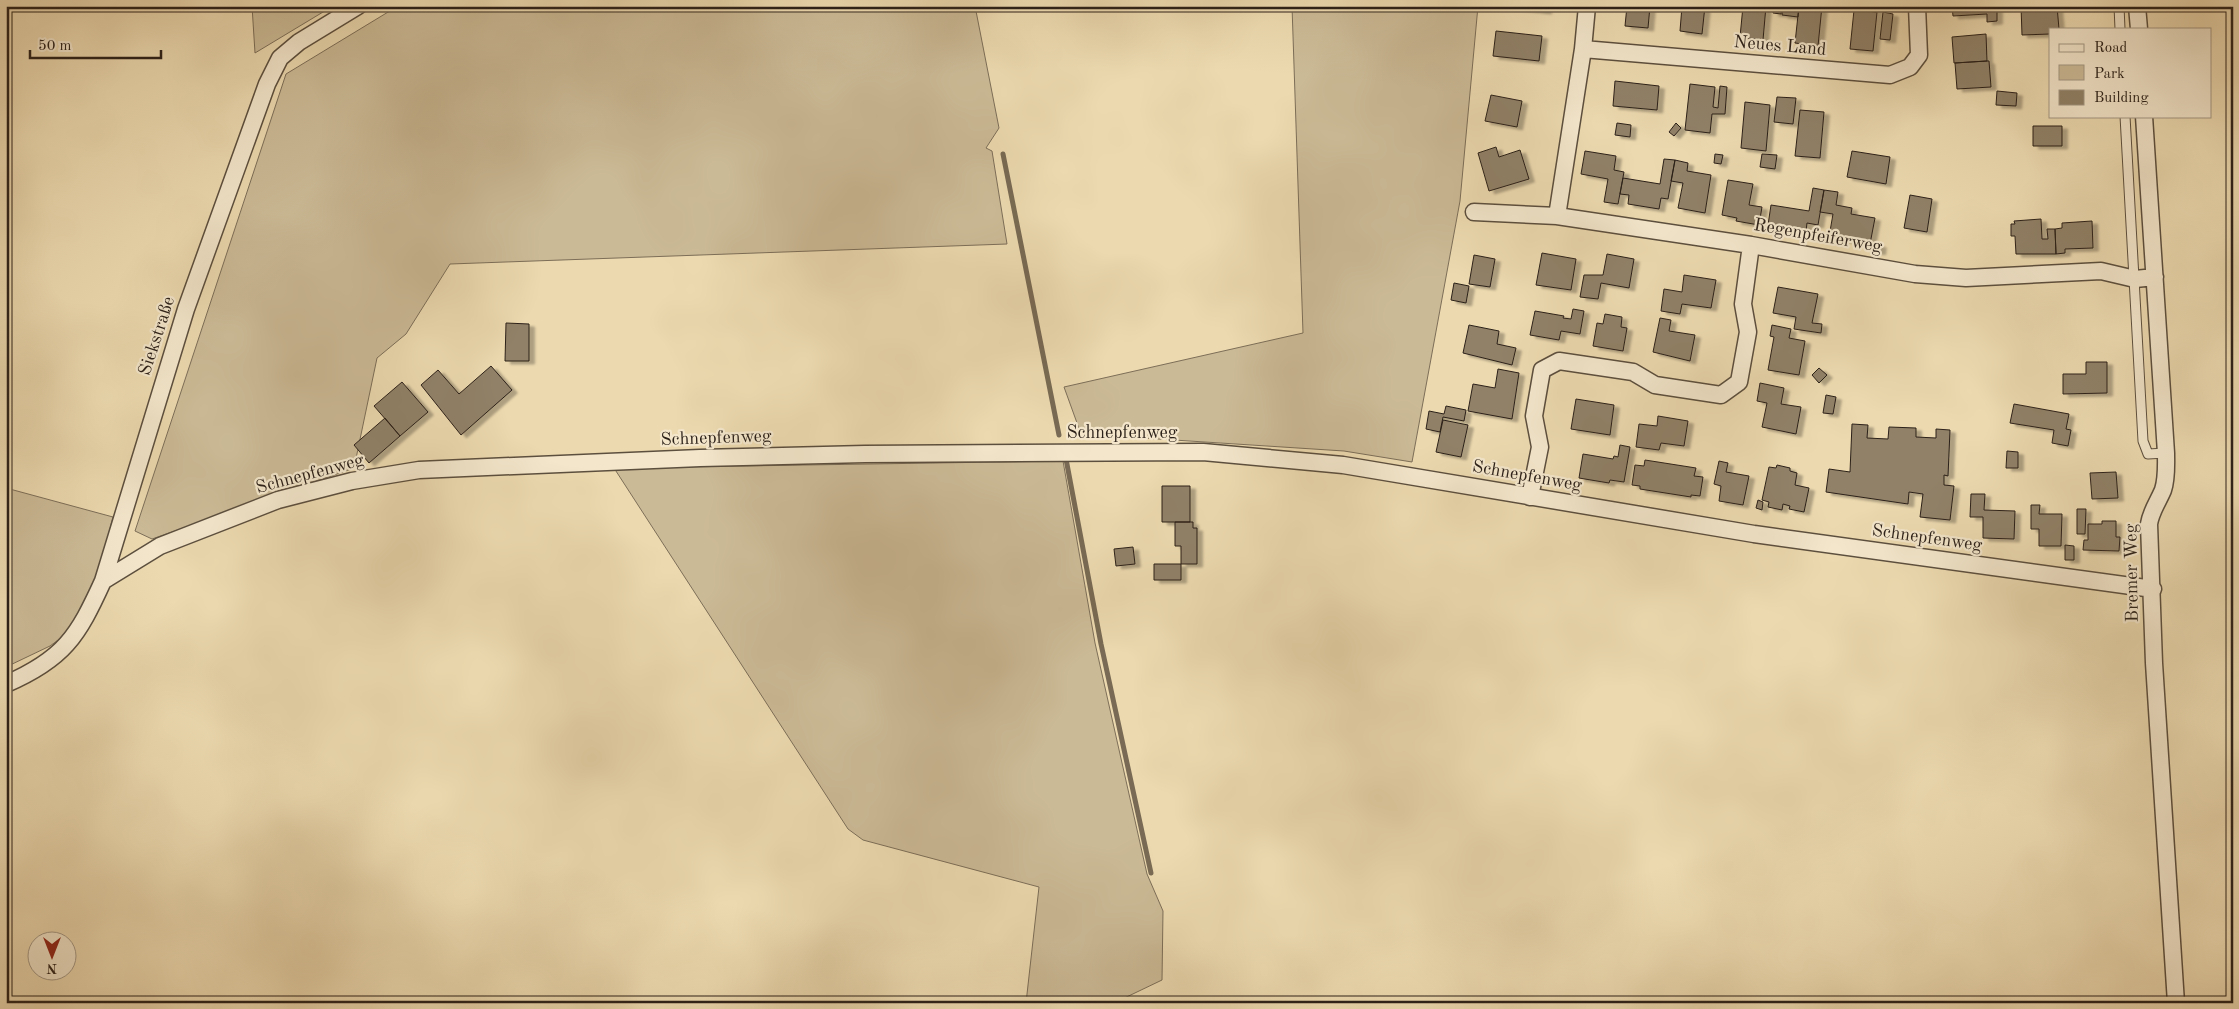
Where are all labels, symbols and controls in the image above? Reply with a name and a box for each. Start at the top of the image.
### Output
scale bar [30,28,161,60]
legend [2049,28,2212,118]
street label: Neues Land [1733,33,1827,59]
text: 50 m [38,39,72,54]
text: Road [2094,41,2128,56]
text: Park [2094,67,2125,82]
text: Building [2094,91,2149,106]
street label: Regenpfeiferweg [1752,216,1884,256]
street label: Siekstraße [136,294,178,378]
street label: Schnepfenweg [1066,424,1178,442]
street label: Schnepfenweg [660,427,772,449]
street label: Schnepfenweg [254,451,366,497]
street label: Schnepfenweg [1471,457,1584,495]
street label: Schnepfenweg [1871,521,1984,555]
street label: Bremer Weg [2122,523,2142,622]
north arrow [28,932,78,982]
text: N [46,961,57,975]

